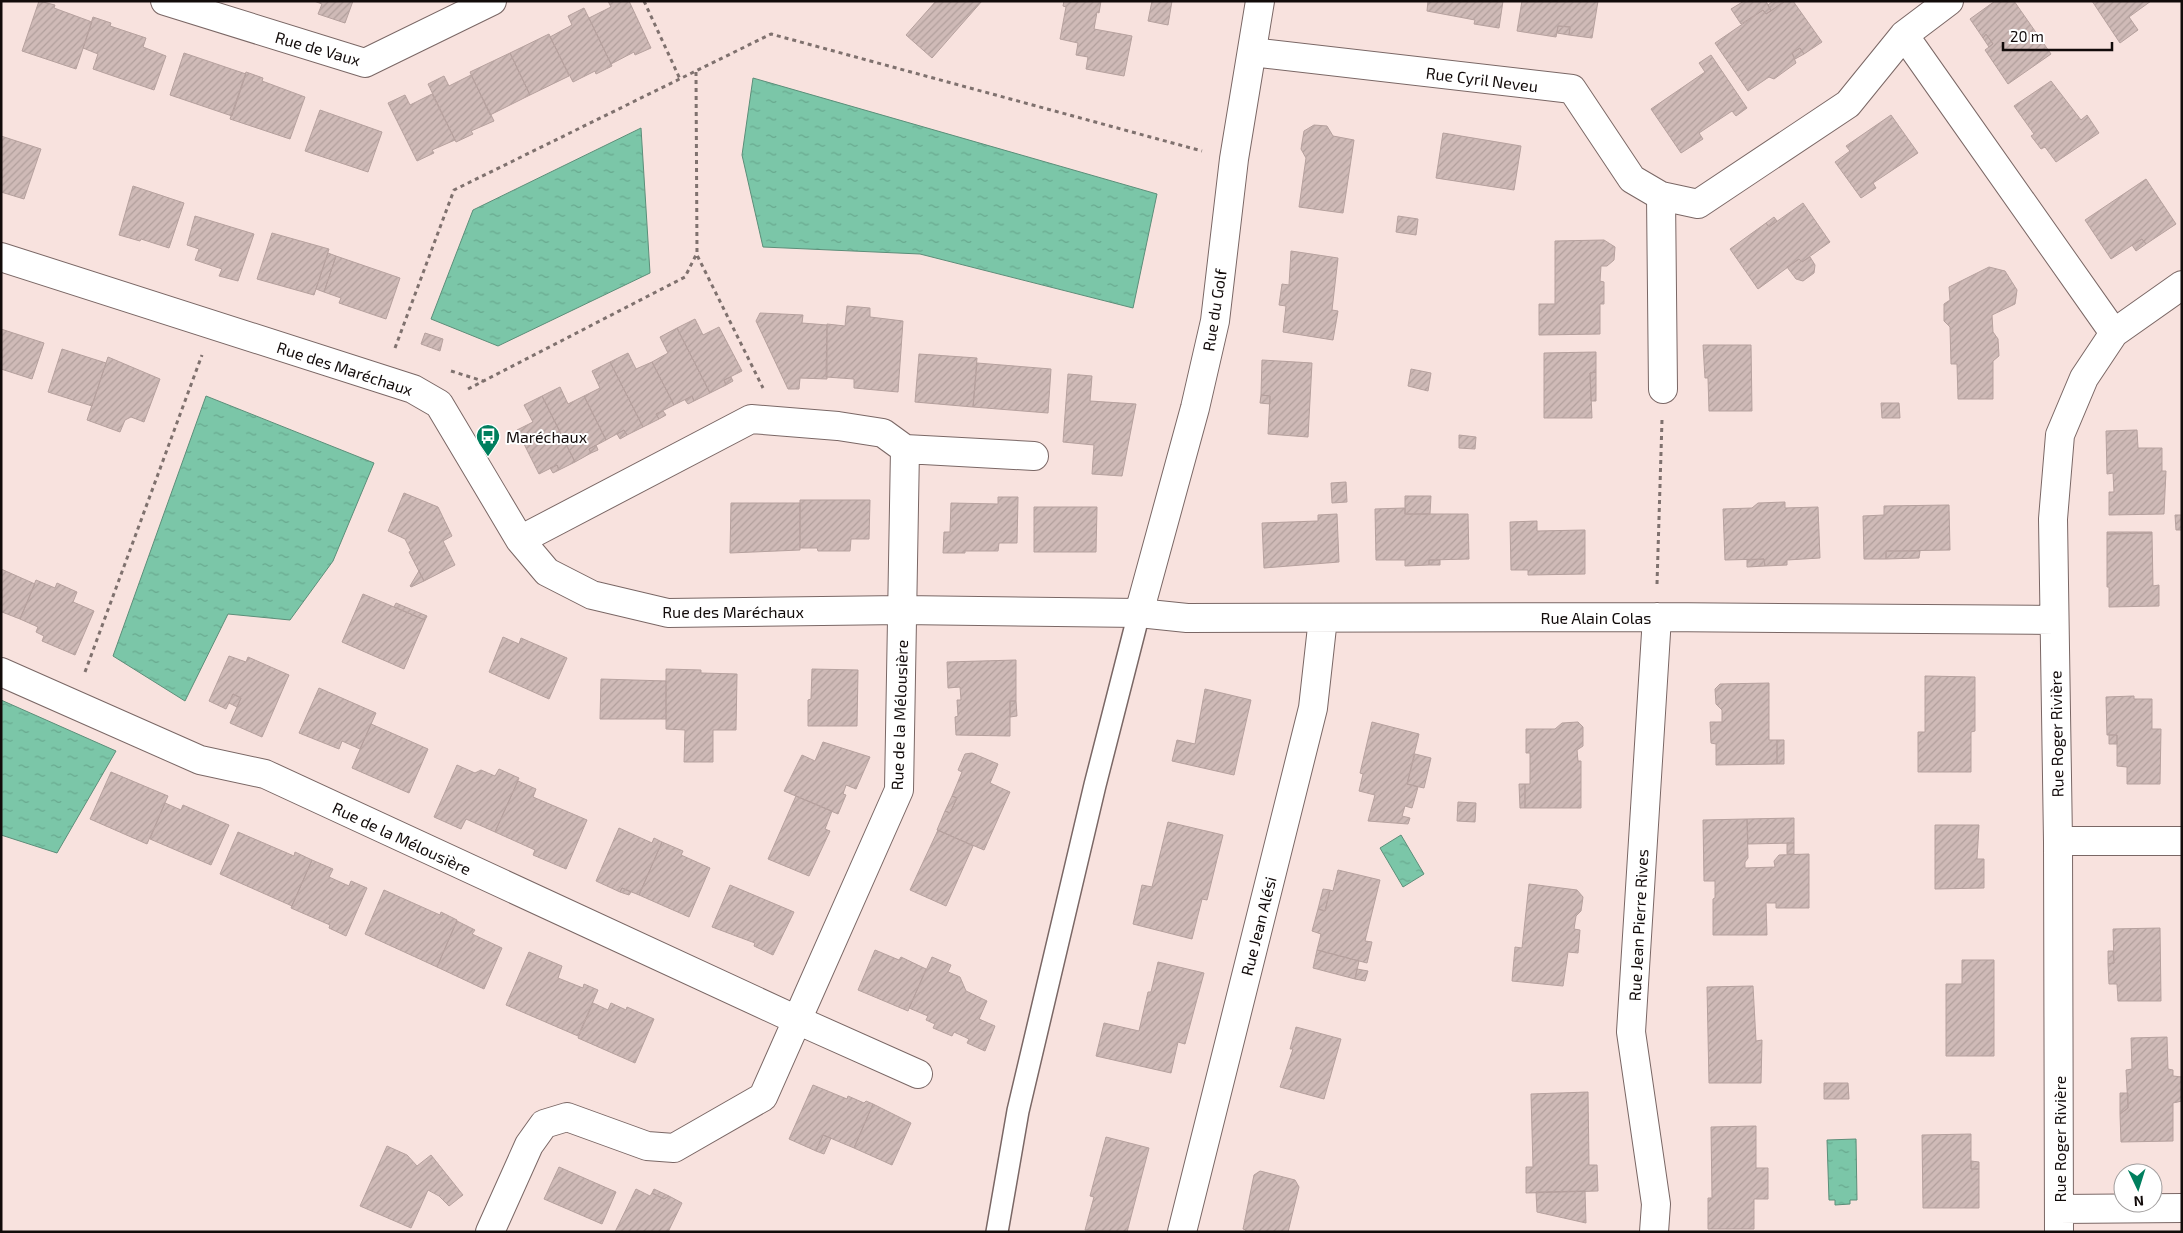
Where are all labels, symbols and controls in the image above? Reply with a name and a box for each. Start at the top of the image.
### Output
scale bar [2003,20,2112,52]
street label: Rue de Vaux [273,27,363,69]
text: 20 m [2010,27,2044,45]
street label: Rue Cyril Neveu [1425,63,1539,95]
street label: Rue du Golf [1198,267,1230,352]
street label: Rue des Maréchaux [275,337,416,399]
bus stop icon: Maréchaux [475,423,501,457]
place label: Maréchaux [506,427,588,446]
street label: Rue des Maréchaux [662,602,804,621]
street label: Rue Alain Colas [1541,608,1651,627]
street label: Rue de la Mélousière [887,639,911,791]
street label: Rue Roger Rivière [2045,670,2067,798]
street label: Rue de la Mélousière [330,798,474,878]
street label: Rue Jean Pierre Rives [1625,848,1651,1002]
street label: Rue Jean Alési [1236,874,1280,978]
street label: Rue Roger Rivière [2050,1076,2069,1202]
north arrow [2113,1163,2163,1213]
text: N [2133,1193,2145,1210]

